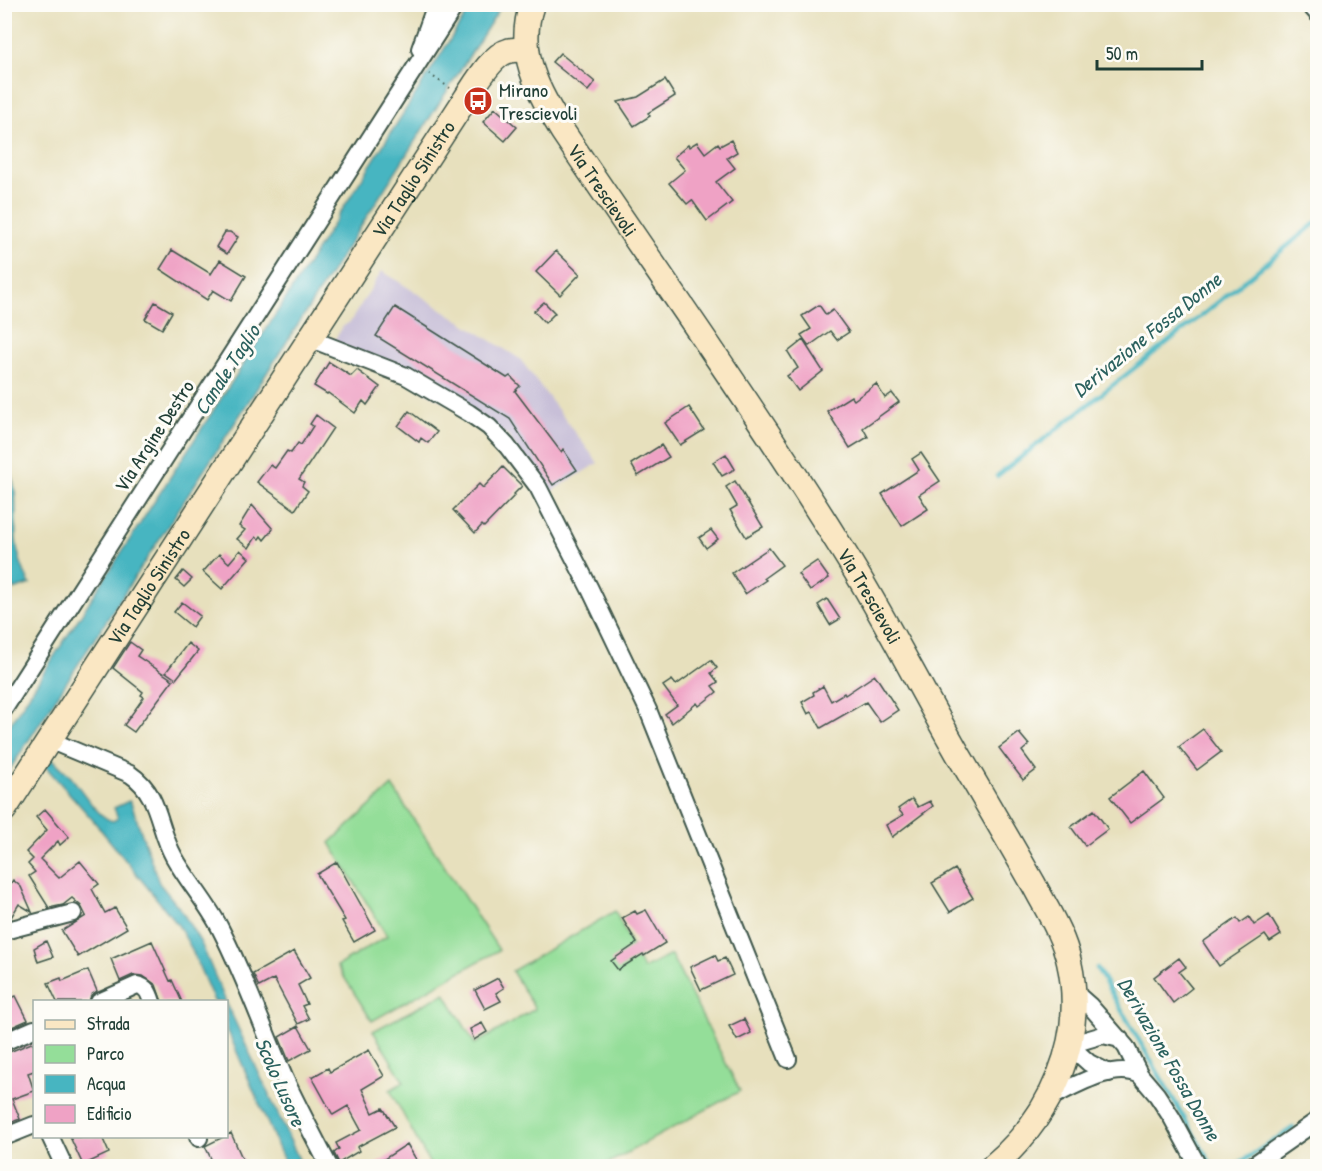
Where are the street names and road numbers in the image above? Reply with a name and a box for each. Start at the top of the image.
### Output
street label: Via Taglio Sinistro [365,115,461,243]
street label: Via Trescievoli [562,138,644,242]
street label: Via Argine Destro [107,375,200,497]
street label: Via Taglio Sinistro [100,523,196,650]
street label: Via Trescievoli [831,542,909,649]

